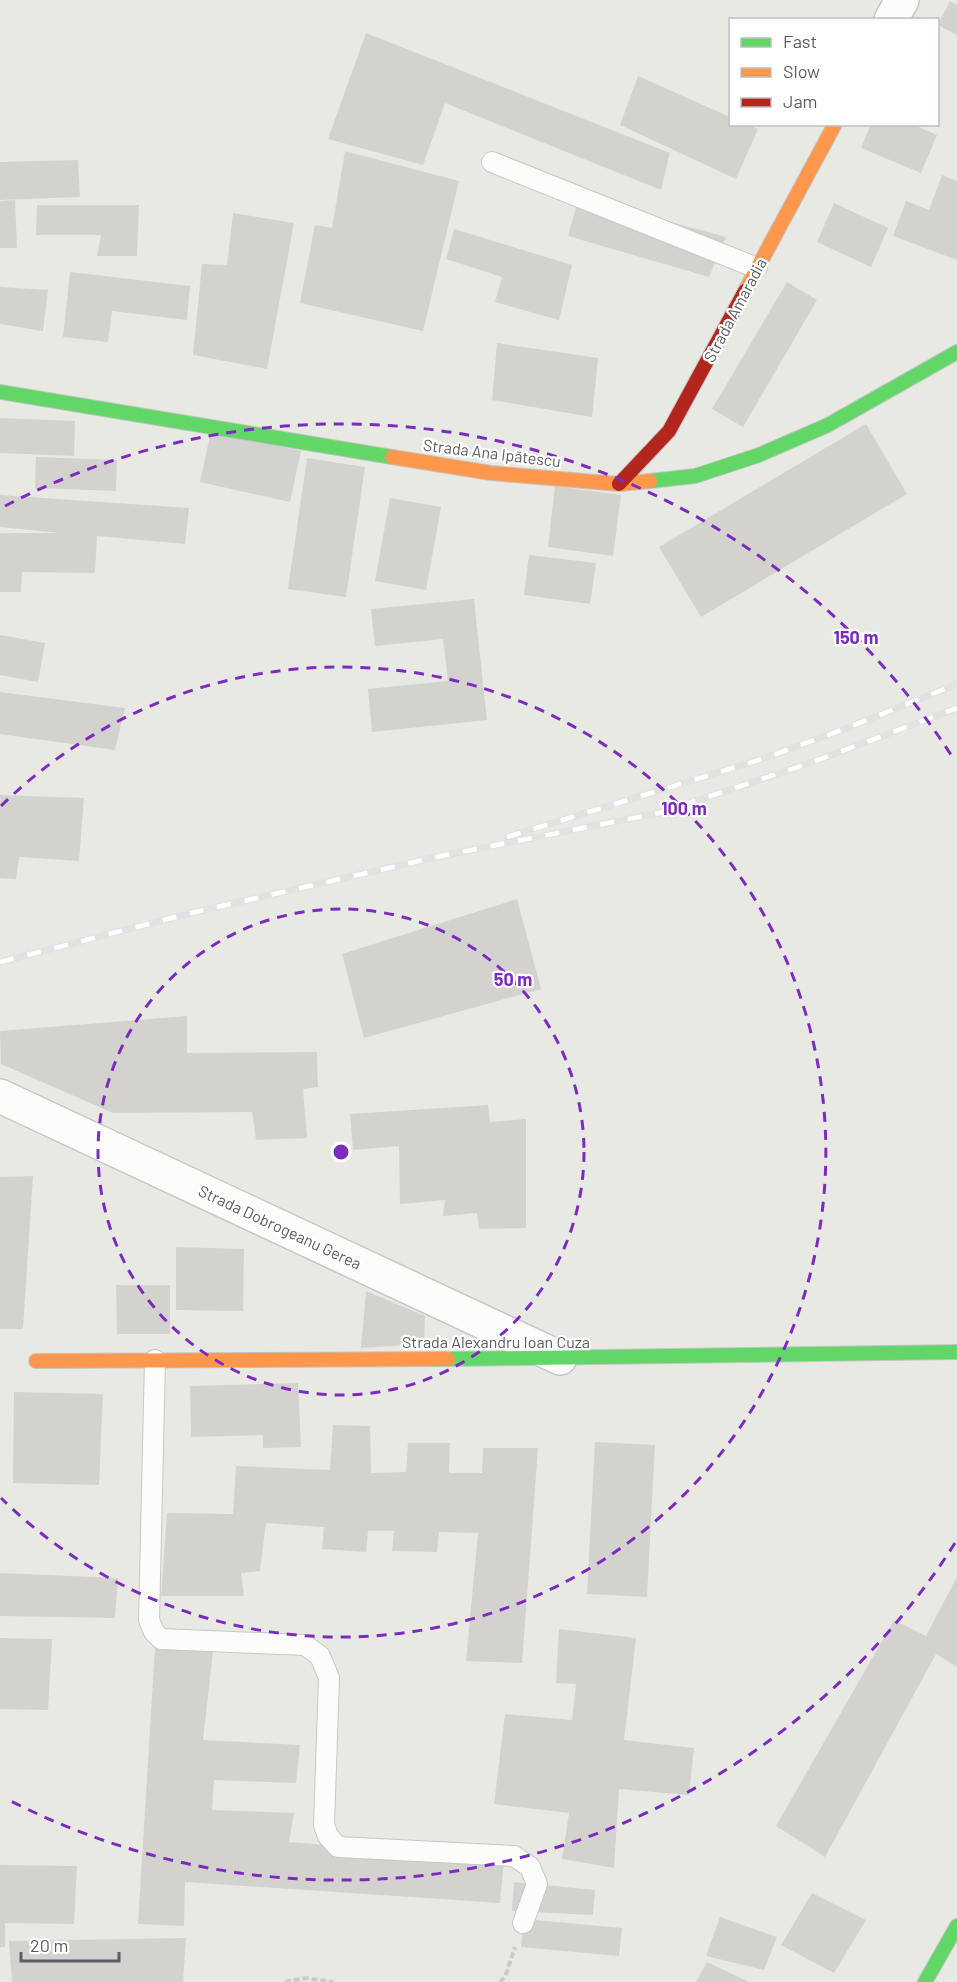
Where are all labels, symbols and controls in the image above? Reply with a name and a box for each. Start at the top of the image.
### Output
legend [729,18,939,126]
text: Fast [783,30,817,52]
text: Slow [783,60,820,82]
text: Jam [783,90,817,112]
street label: Strada Amaradia [699,254,770,365]
street label: Strada Ana Ipătescu [422,435,562,470]
text: 150 m [834,626,878,648]
text: 100 m [661,797,707,819]
text: 50 m [494,968,532,990]
centre of rings [331,1142,351,1162]
street label: Strada Dobrogeanu Gerea [196,1180,365,1273]
street label: Strada Alexandru Ioan Cuza [402,1332,590,1351]
scale bar [21,1925,118,1963]
text: 20 m [30,1934,68,1956]

